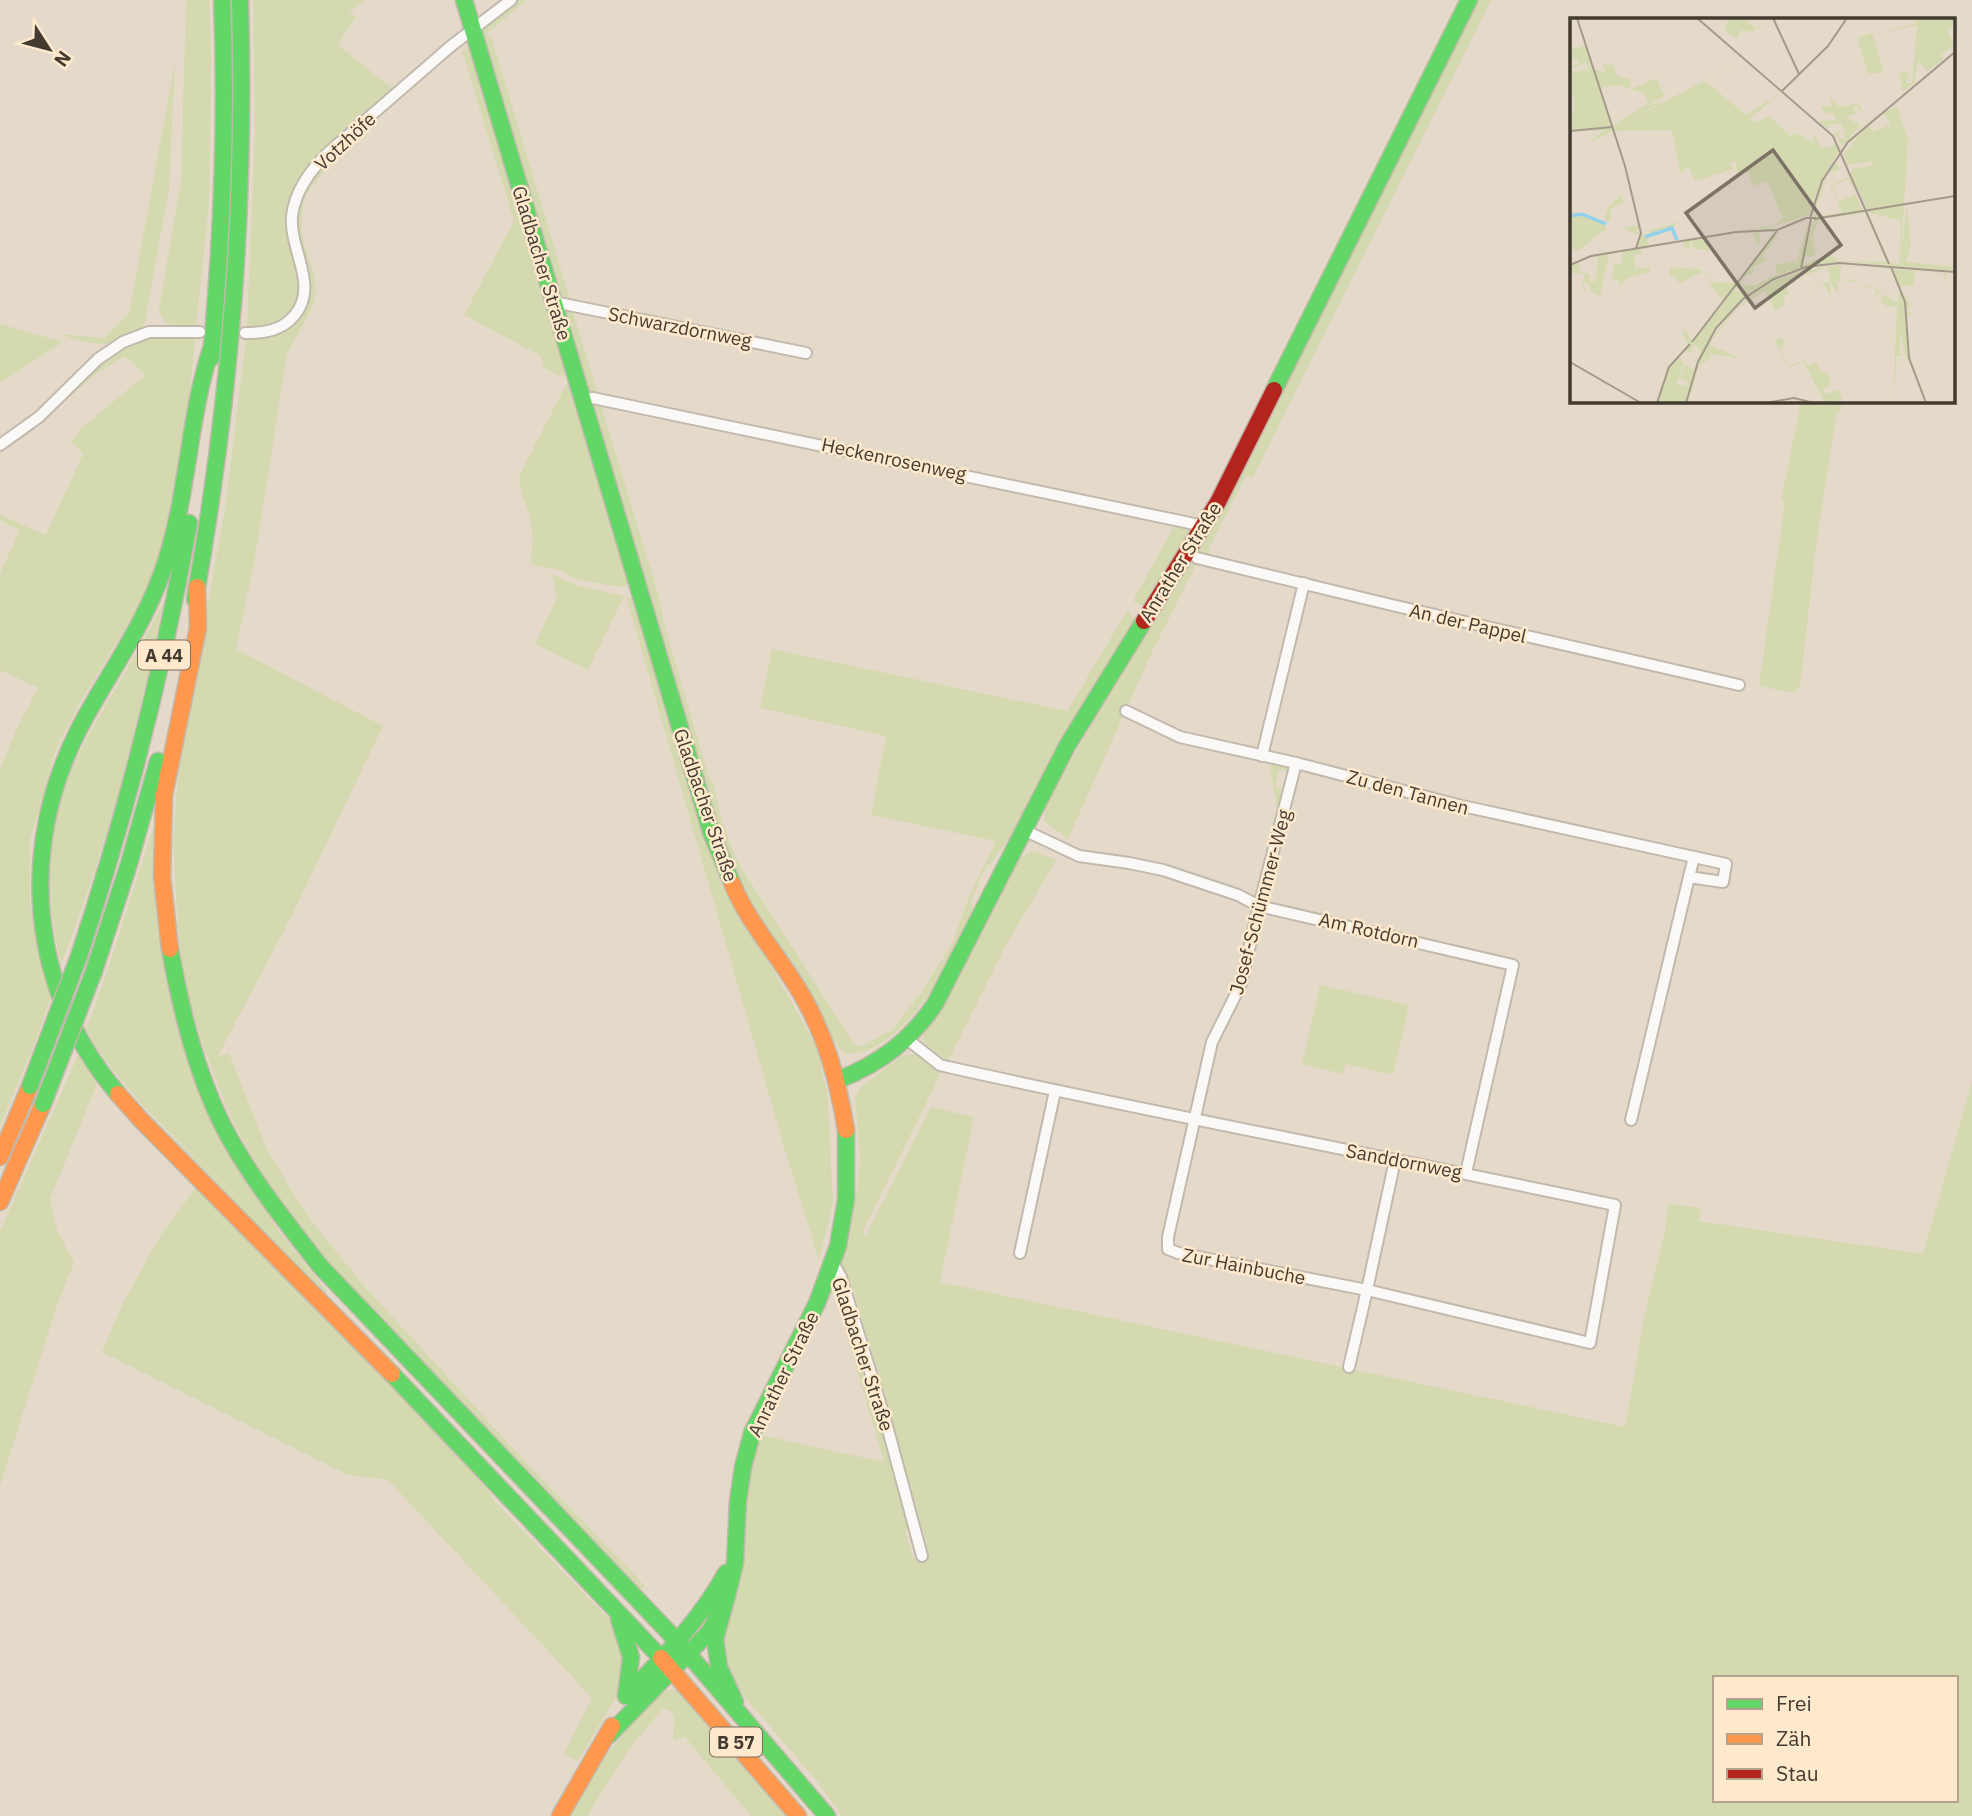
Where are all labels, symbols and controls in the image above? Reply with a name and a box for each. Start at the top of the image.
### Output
north arrow [14,14,84,84]
inset map [1570,18,1954,402]
text: N [49,46,77,72]
street label: Votzhöfe [309,107,381,175]
street label: Gladbacher Straße [507,183,577,343]
street label: Schwarzdornweg [606,301,754,353]
street label: Heckenrosenweg [820,432,968,486]
street label: Anrather Straße [1134,498,1226,626]
street label: An der Pappel [1407,598,1529,648]
road number: A 44 [138,640,190,670]
street label: Gladbacher Straße [669,725,743,885]
street label: Zu den Tannen [1344,764,1472,820]
street label: Josef-Schümmer-Weg [1224,807,1296,997]
street label: Am Rotdorn [1317,907,1421,953]
street label: Sanddornweg [1344,1138,1464,1184]
street label: Zur Hainbuche [1180,1242,1308,1290]
street label: Gladbacher Straße [827,1274,899,1434]
street label: Anrather Straße [742,1307,824,1441]
legend [1713,1676,1958,1802]
text: Frei [1776,1689,1812,1717]
text: Zäh [1776,1724,1811,1752]
road number: B 57 [710,1728,762,1756]
text: Stau [1776,1759,1819,1787]

